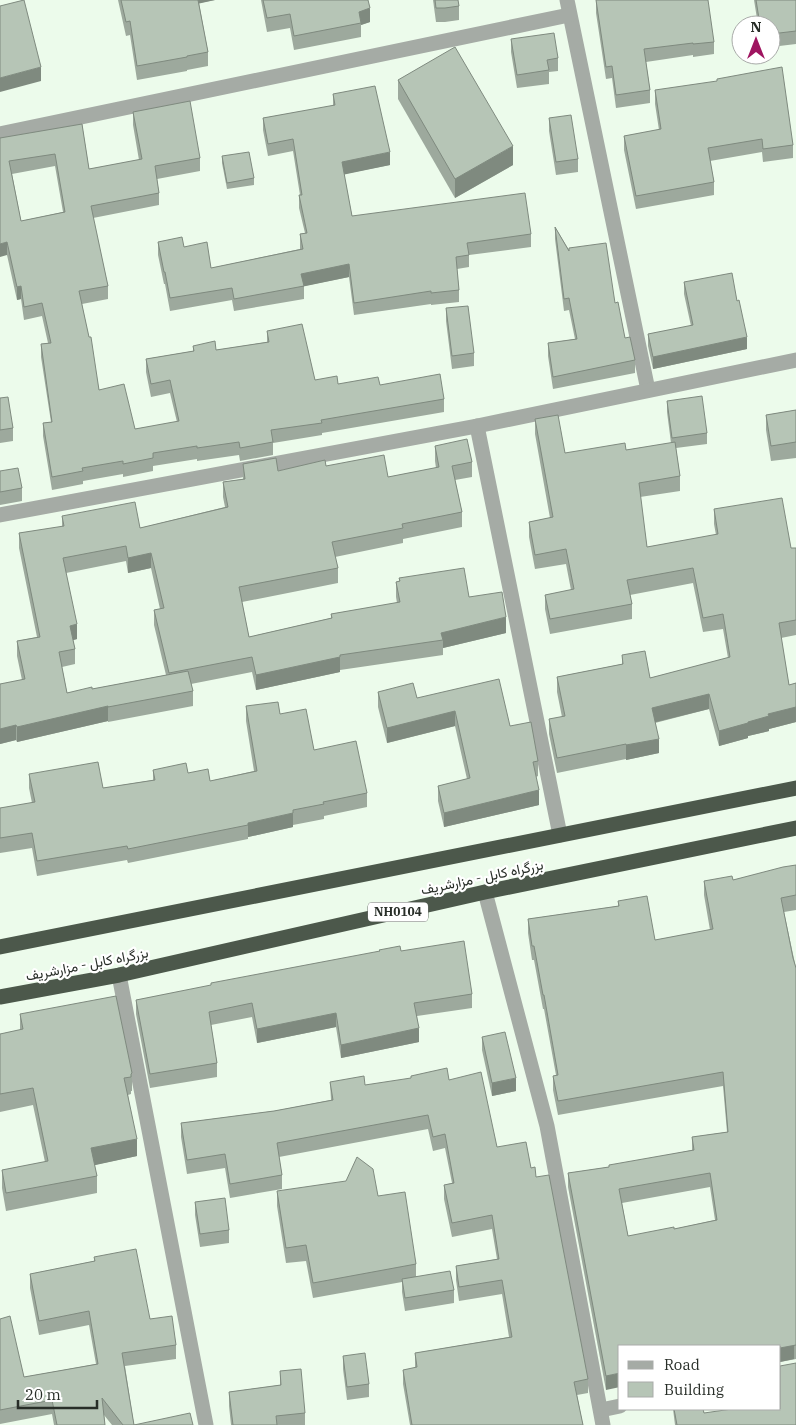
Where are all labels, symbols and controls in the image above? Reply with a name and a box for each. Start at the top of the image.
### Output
north arrow [731,15,781,65]
text: N [750,18,762,36]
street label: بزرگراه کابل - مزارشریف [419,855,545,899]
road number: NH0104 [368,902,428,922]
street label: بزرگراه کابل - مزارشریف [24,943,150,985]
legend [618,1345,781,1410]
text: Road [664,1355,700,1374]
scale bar [18,1378,96,1410]
text: Building [664,1380,724,1399]
text: 20 m [25,1385,61,1404]

